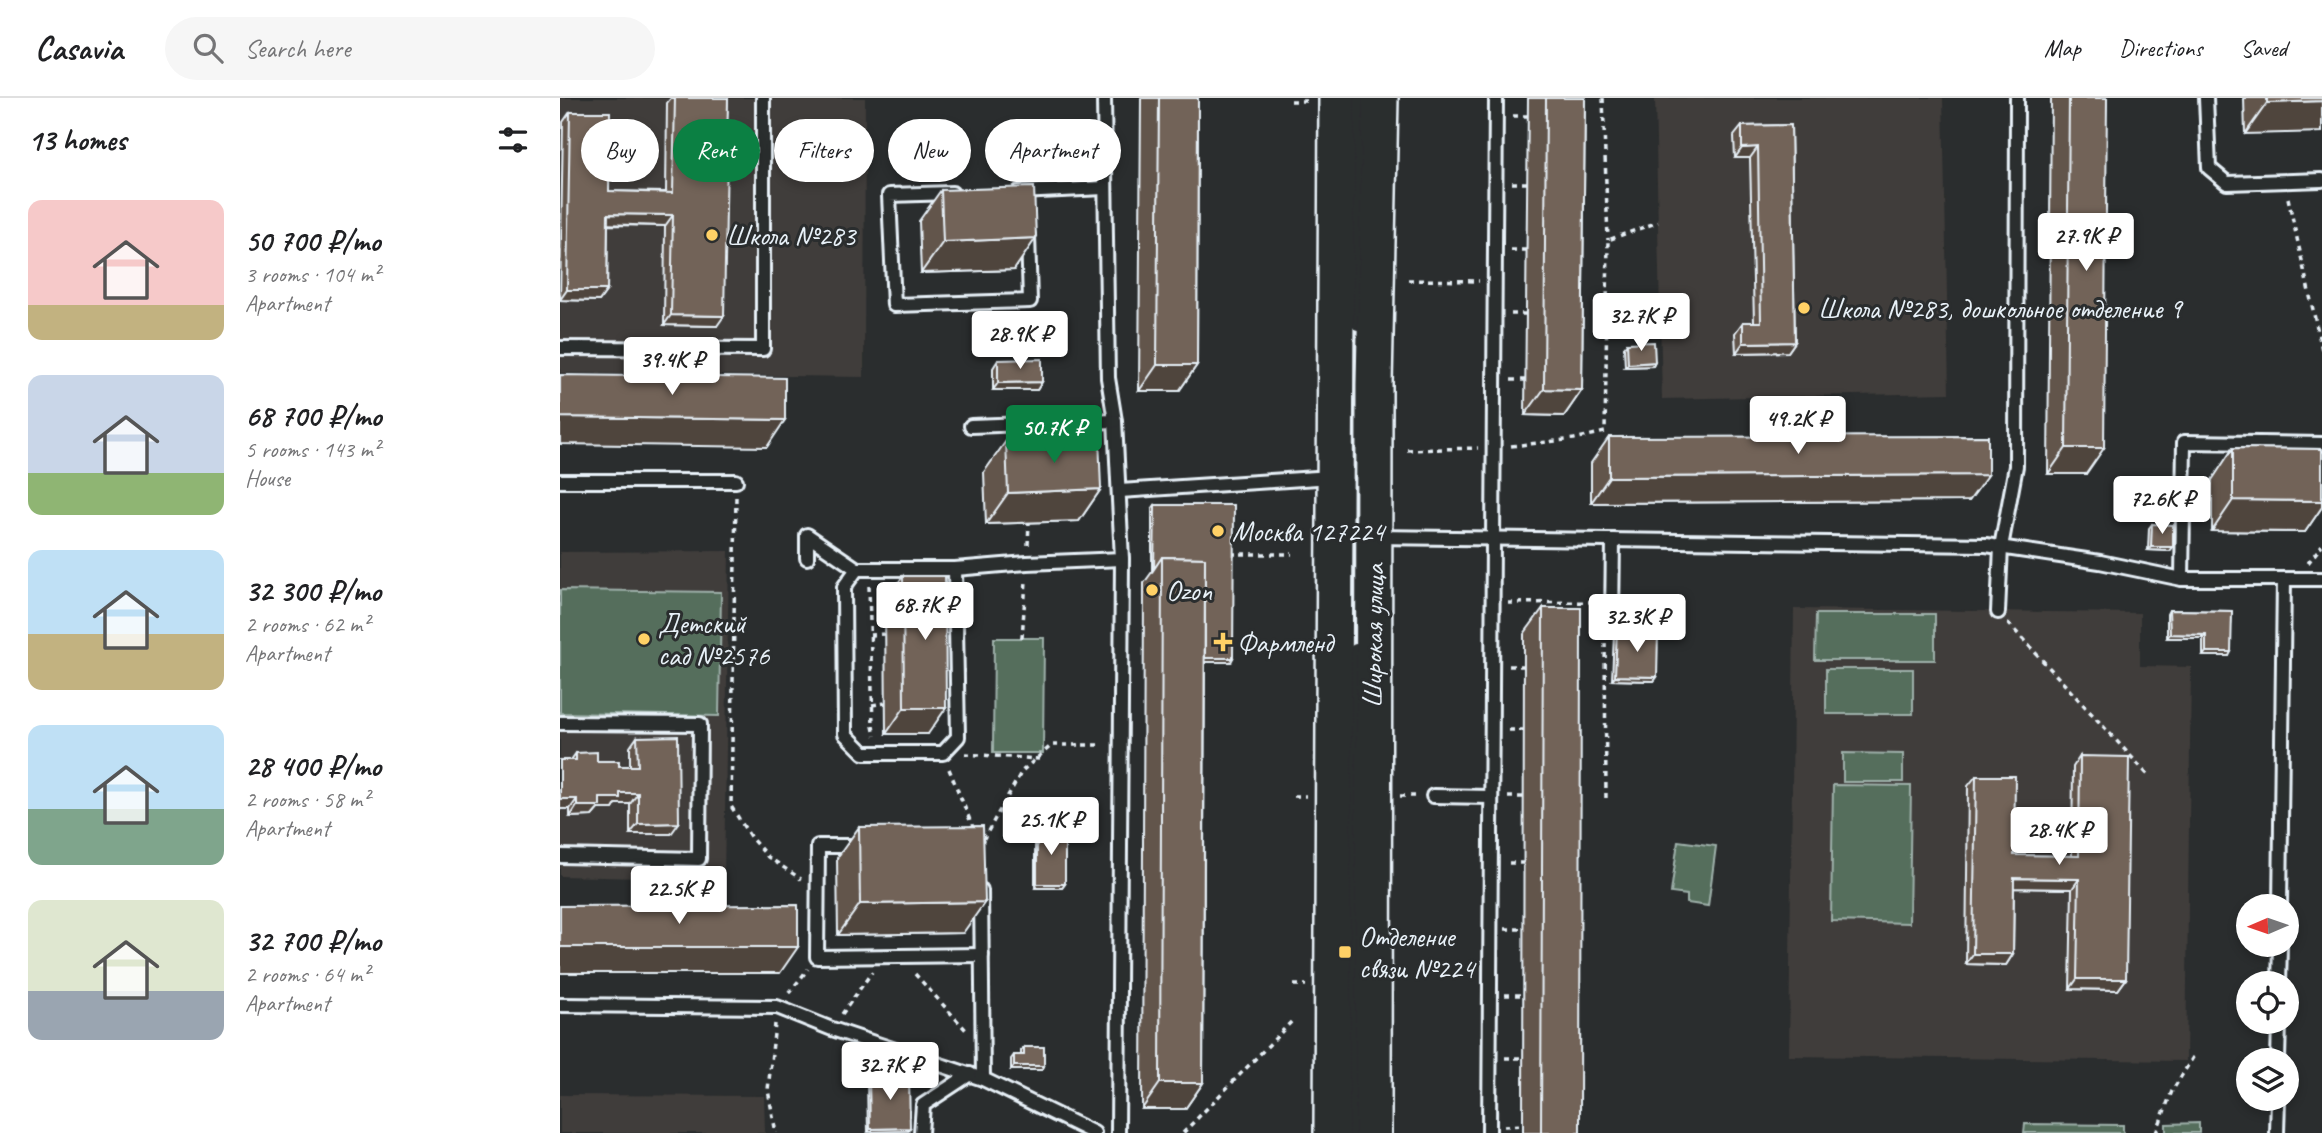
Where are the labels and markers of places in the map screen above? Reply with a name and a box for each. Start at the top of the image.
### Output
pin: 27.9K ₽ [2021,214,2151,273]
place label: Школа №283 [726,218,858,253]
marker: Школа №283 [704,227,720,243]
place label: Школа №283, дошкольное отделение 9 [1818,291,2184,326]
pin: 32.7K ₽ [1576,294,1706,353]
marker: Школа №283, дошкольное отделение 9 [1796,300,1812,316]
pin: 28.9K ₽ [955,312,1085,371]
pin: 39.4K ₽ [607,338,737,397]
pin: 49.2K ₽ [1733,396,1863,456]
pin: 50.7K ₽ [989,406,1119,465]
pin: 72.6K ₽ [2097,476,2227,536]
place label: Москва 127224 [1232,514,1387,549]
marker: Москва 127224 [1210,523,1226,539]
place label: Ozon [1166,573,1212,608]
pin: 68.7K ₽ [860,582,990,642]
marker: Ozon [1144,582,1160,598]
pin: 32.3K ₽ [1572,594,1702,654]
place label: Детский сад №2576 [658,606,771,673]
place label: Фармленд [1237,625,1336,660]
marker: Детский сад №2576 [636,631,652,647]
marker: Фармленд [1215,634,1231,650]
pin: 25.1K ₽ [986,798,1116,857]
pin: 28.4K ₽ [1994,808,2124,867]
pin: 22.5K ₽ [614,866,744,926]
place label: Отделение связи №224 [1359,919,1477,986]
marker: Отделение связи №224 [1337,944,1353,960]
pin: 32.7K ₽ [825,1042,955,1102]

